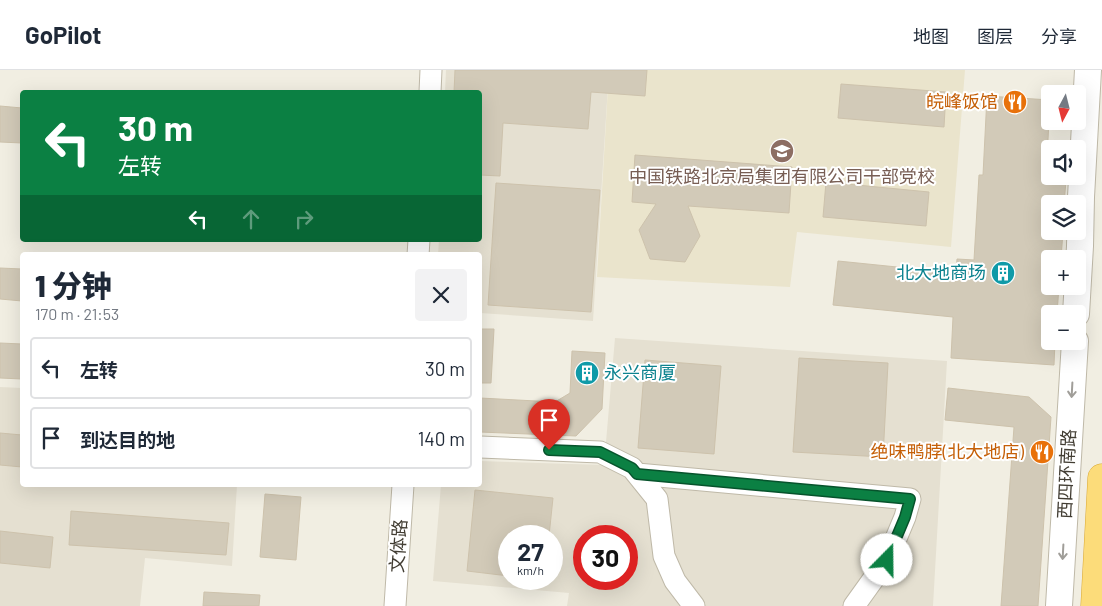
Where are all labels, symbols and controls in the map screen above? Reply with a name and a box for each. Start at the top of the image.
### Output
text: GoPilot [25,20,102,49]
text: 地图 [913,25,949,47]
text: 图层 [977,25,1013,47]
text: 分享 [1041,25,1077,47]
north arrow [1041,85,1086,130]
map controls [1041,85,1086,350]
restaurant icon: 皖峰饭馆 [1002,89,1028,115]
place label: 皖峰饭馆 [926,90,998,112]
text: 30 m [118,106,193,148]
icon: left [35,110,100,175]
school or university icon: 中国铁路北京局集团有限公司干部党校 [769,138,795,164]
button: sound [1041,140,1086,185]
text: 左转 [118,152,162,178]
place label: 中国铁路北京局集团有限公司干部党校 [629,165,935,187]
button: layers [1041,195,1086,240]
icon: left [184,205,212,233]
icon: ahead [237,205,265,233]
icon: right [290,205,318,233]
button: + [1041,250,1086,295]
building icon: 北大地商场 [990,260,1016,286]
place label: 北大地商场 [896,261,986,283]
text: 1 分钟 [35,267,112,303]
button: close [415,269,467,321]
text: 170 m · 21:53 [35,304,119,323]
button: − [1041,305,1086,350]
icon: left [37,354,65,382]
text: 30 m [425,357,465,380]
text: 左转 [80,358,118,381]
building icon: 永兴商厦 [574,360,600,386]
place label: 永兴商厦 [604,361,676,383]
one-way arrow [1067,382,1076,398]
pin [528,399,570,450]
icon: arrive [535,406,563,434]
icon: arrive [37,424,65,452]
text: 140 m [418,427,465,450]
text: 到达目的地 [80,428,175,451]
street label: 西四环南路 [1053,428,1079,519]
restaurant icon: 绝味鸭脖(北大地店) [1029,439,1055,465]
place label: 绝味鸭脖(北大地店) [871,440,1024,462]
street label: 文体路 [385,518,411,574]
speed limit sign: 30 [573,525,638,590]
position arrow [860,533,912,585]
text: 27 [517,536,544,566]
one-way arrow [1058,544,1067,560]
text: km/h [517,563,544,577]

